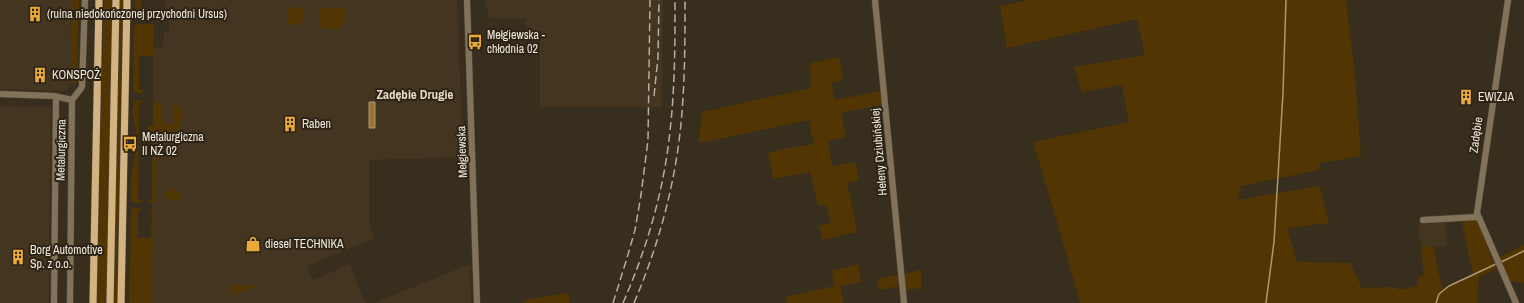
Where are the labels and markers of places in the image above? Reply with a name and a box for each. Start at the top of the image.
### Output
building icon: (ruina niedokończonej przychodni Ursus) [26,5,44,23]
place label: (ruina niedokończonej przychodni Ursus) [47,6,227,22]
place label: Mełgiewska - chłodnia 02 [487,27,546,57]
bus stop icon: Mełgiewska - chłodnia 02 [466,33,484,51]
building icon: KONSPOŻ [31,66,49,84]
place label: KONSPOŻ [52,67,100,83]
building icon: EWIZJA [1457,88,1475,106]
place label: EWIZJA [1478,89,1515,105]
building icon: Raben [281,115,299,133]
place label: Raben [302,116,331,132]
place label: Metalurgiczna II NŻ 02 [142,129,204,159]
bus stop icon: Metalurgiczna II NŻ 02 [121,135,139,153]
shop icon: diesel TECHNIKA [244,235,262,253]
place label: diesel TECHNIKA [265,236,344,252]
place label: Borg Automotive Sp. z o.o. [30,242,103,272]
building icon: Borg Automotive Sp. z o.o. [9,248,27,266]

